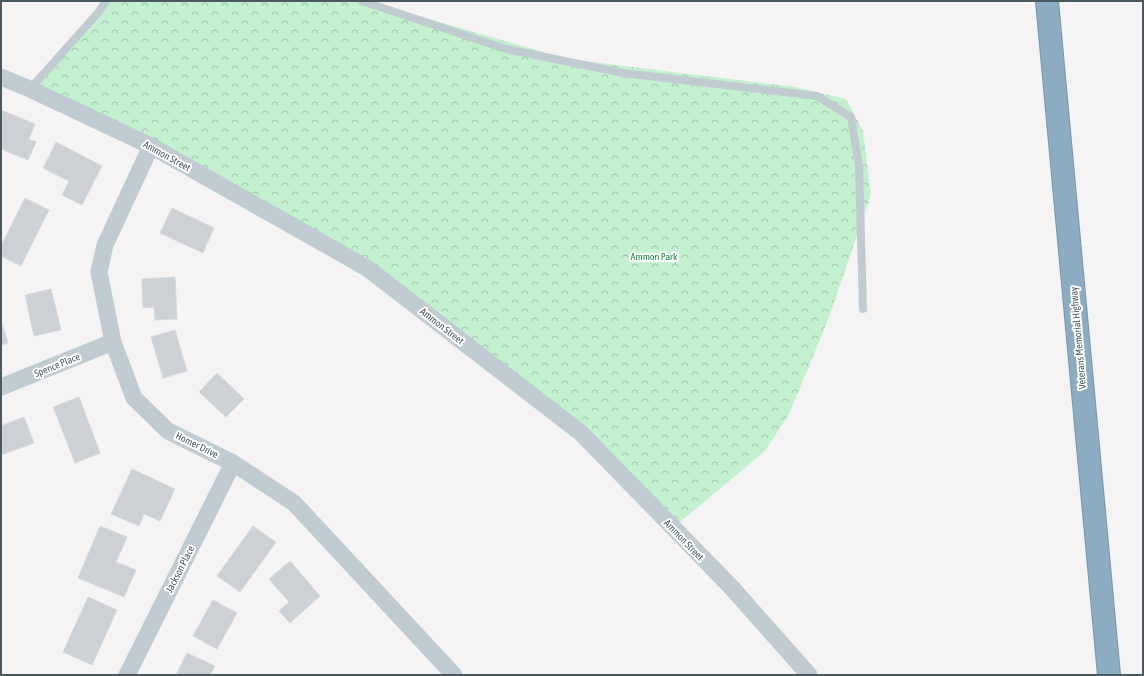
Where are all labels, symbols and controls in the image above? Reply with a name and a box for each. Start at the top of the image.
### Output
street label: Ammon Street [142,139,193,174]
park label: Ammon Park [631,251,678,262]
street label: Veterans Memorial Highway [1068,286,1088,390]
street label: Ammon Street [418,306,466,346]
street label: Spence Place [33,351,82,379]
street label: Homer Drive [174,430,220,460]
street label: Ammon Street [662,517,706,563]
street label: Jackson Place [164,543,197,594]

